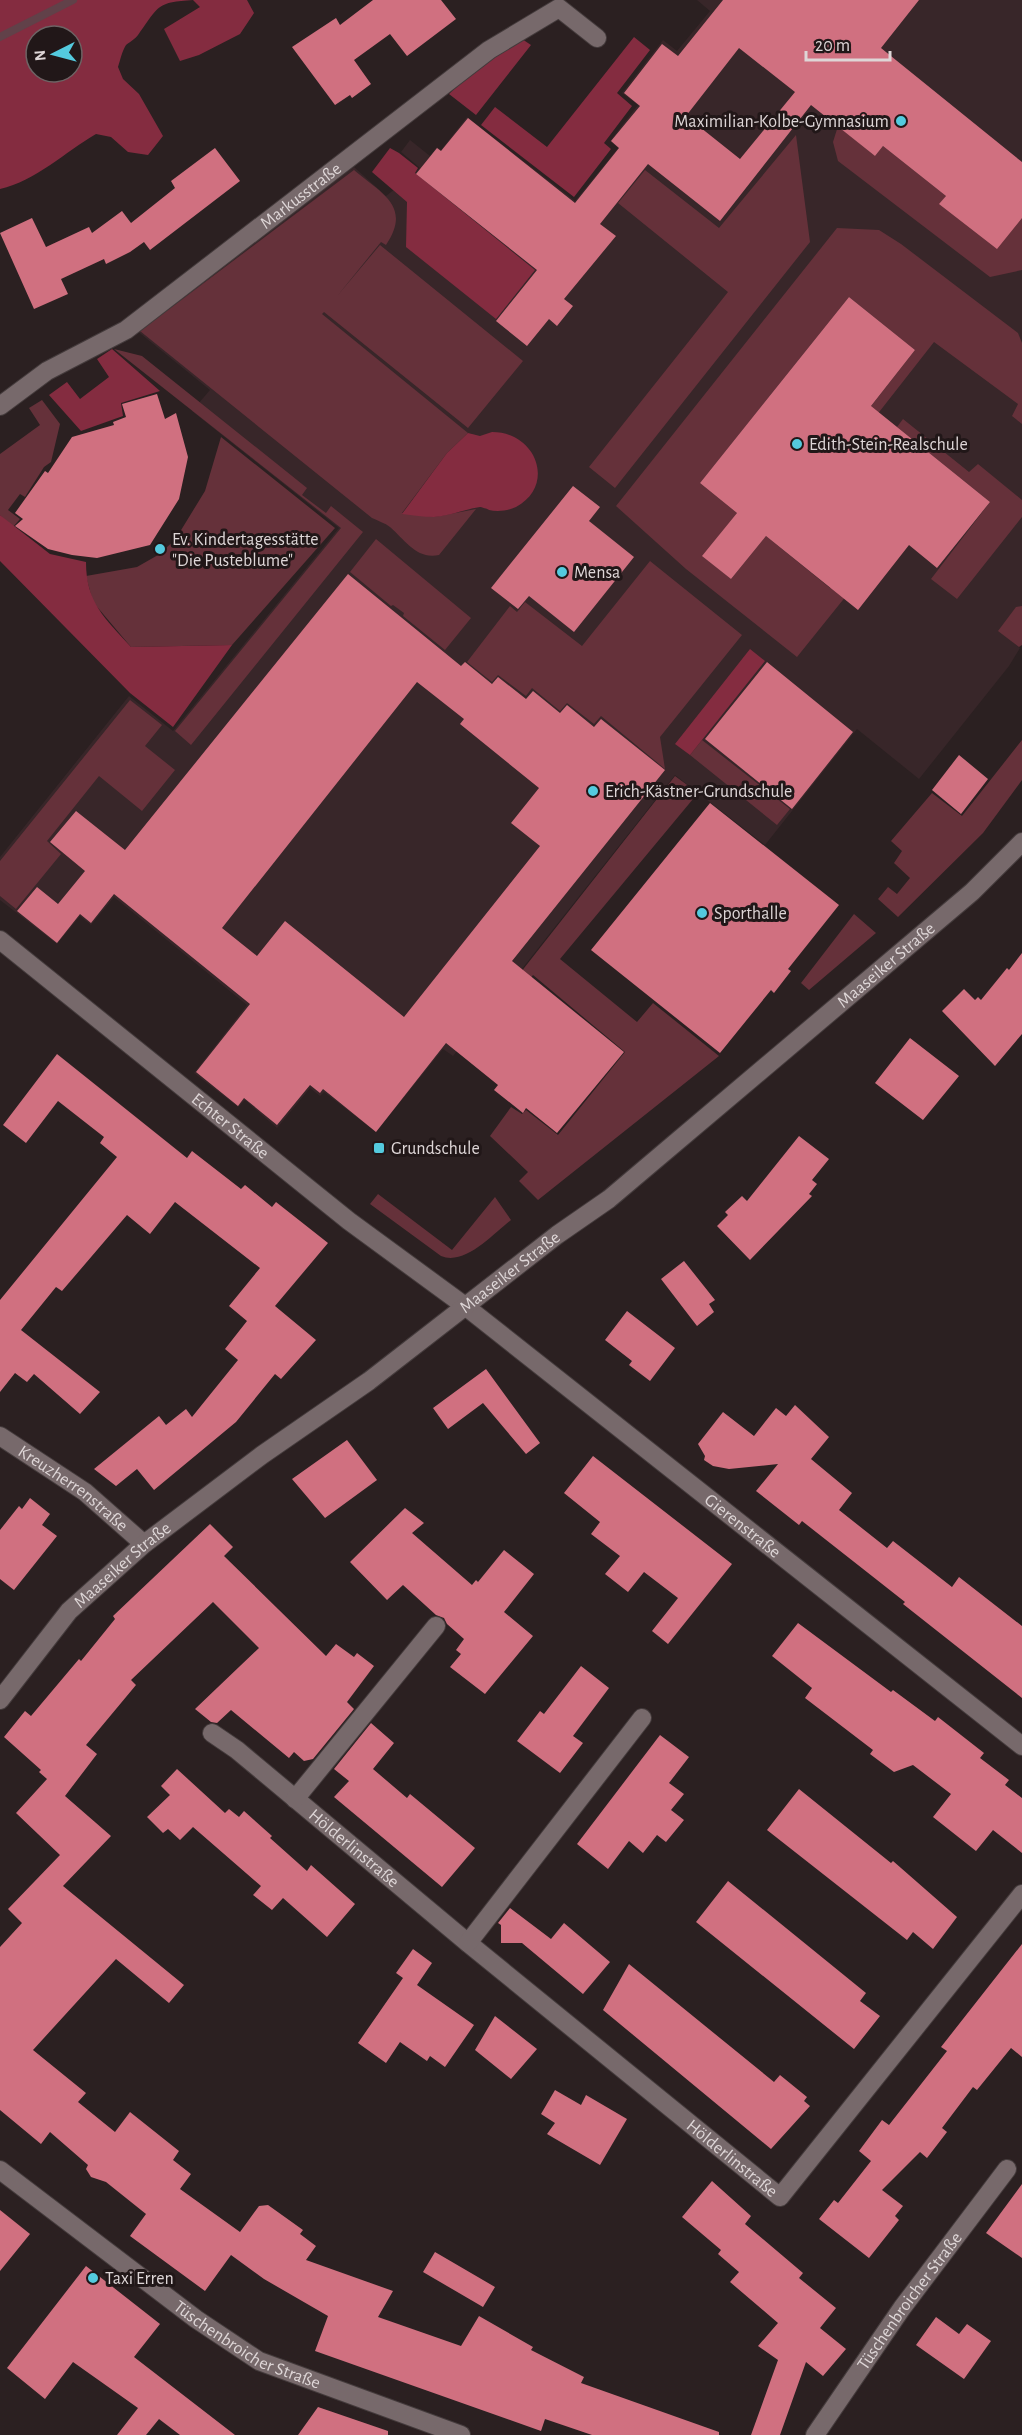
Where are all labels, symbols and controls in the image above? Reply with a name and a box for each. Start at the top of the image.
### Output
north arrow [24,24,84,84]
scale bar [806,24,890,62]
text: 20 m [815,37,850,55]
text: N [32,49,49,62]
place label: Maximilian-Kolbe-Gymnasium [674,113,889,131]
marker: Maximilian-Kolbe-Gymnasium [894,114,908,128]
street label: Markusstraße [257,160,345,233]
place label: Edith-Stein-Realschule [809,436,968,454]
marker: Edith-Stein-Realschule [790,437,804,451]
place label: Ev. Kindertagesstätte "Die Pusteblume" [172,531,319,570]
marker: Ev. Kindertagesstätte "Die Pusteblume" [153,542,167,556]
place label: Mensa [574,564,620,582]
marker: Mensa [555,565,569,579]
place label: Erich-Kästner-Grundschule [605,783,792,801]
marker: Erich-Kästner-Grundschule [586,784,600,798]
place label: Sporthalle [714,905,787,923]
marker: Sporthalle [695,906,709,920]
street label: Maaseiker Straße [834,919,939,1012]
street label: Echter Straße [188,1090,272,1163]
place label: Grundschule [391,1140,480,1158]
marker: Grundschule [372,1141,386,1155]
street label: Maaseiker Straße [457,1228,564,1317]
street label: Kreuzherrenstraße [15,1443,131,1535]
street label: Gierenstraße [701,1491,784,1562]
street label: Maaseiker Straße [71,1519,174,1612]
street label: Hölderlinstraße [305,1806,402,1891]
street label: Hölderlinstraße [683,2117,781,2201]
street label: Tüschenbroicher Straße [854,2229,966,2374]
place label: Taxi Erren [105,2270,174,2288]
marker: Taxi Erren [86,2271,100,2285]
street label: Tüschenbroicher Straße [170,2298,323,2393]

